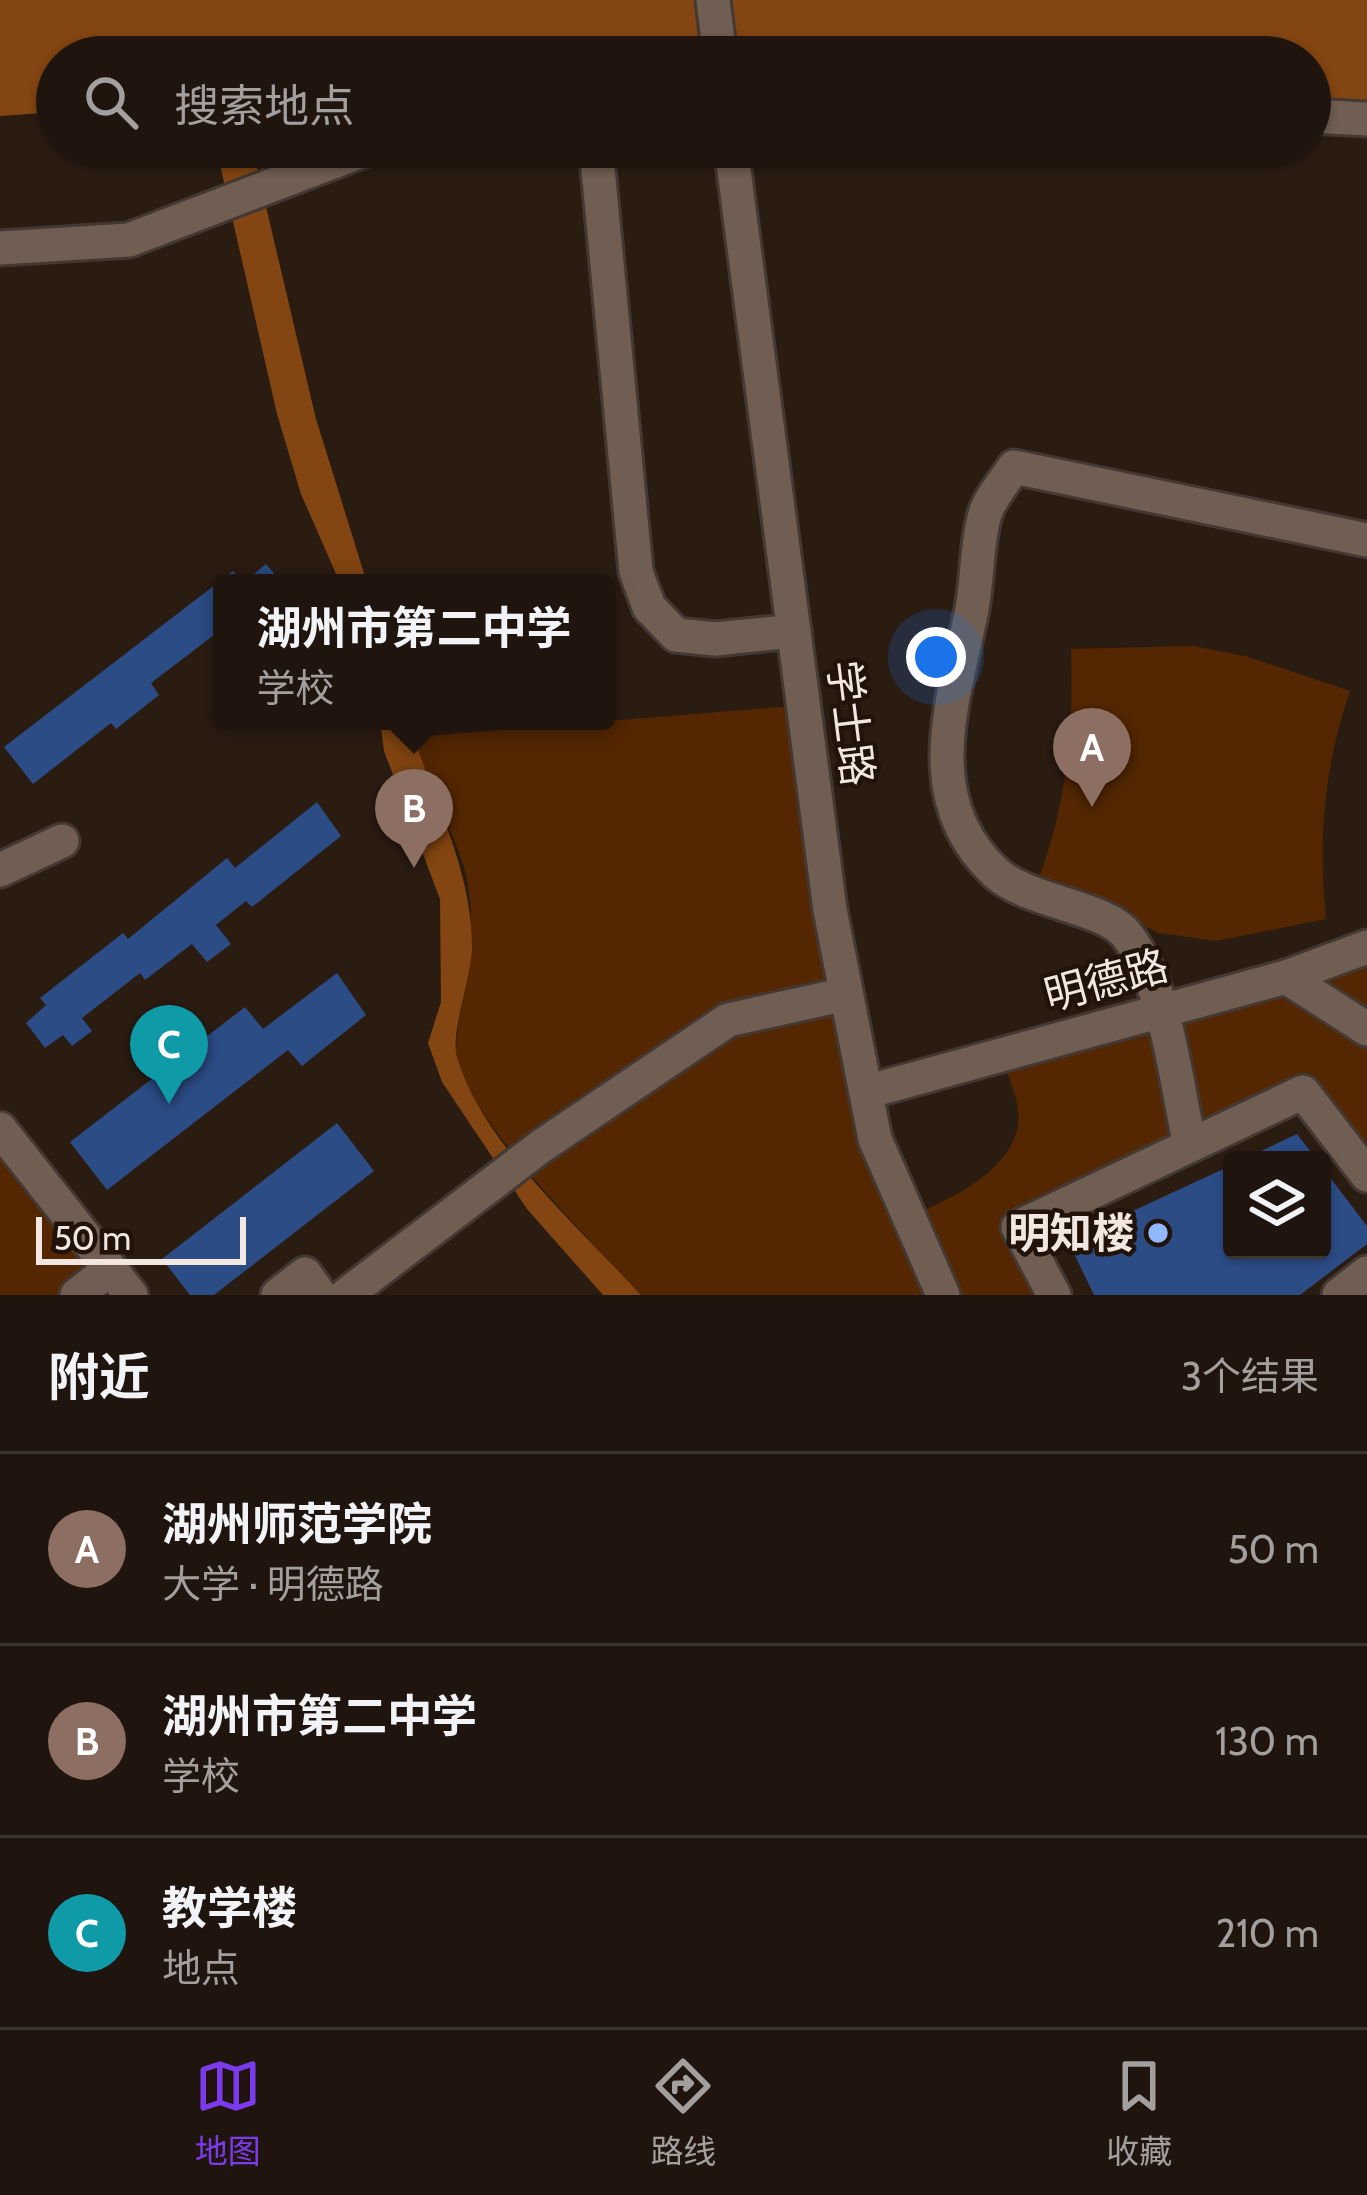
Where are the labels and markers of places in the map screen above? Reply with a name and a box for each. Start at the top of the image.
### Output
pin: A [1053,708,1131,807]
pin: B [375,769,453,868]
pin: C [130,1005,208,1104]
place label: 明知楼 [1008,1207,1134,1259]
marker: 明知楼 [1145,1220,1171,1246]

